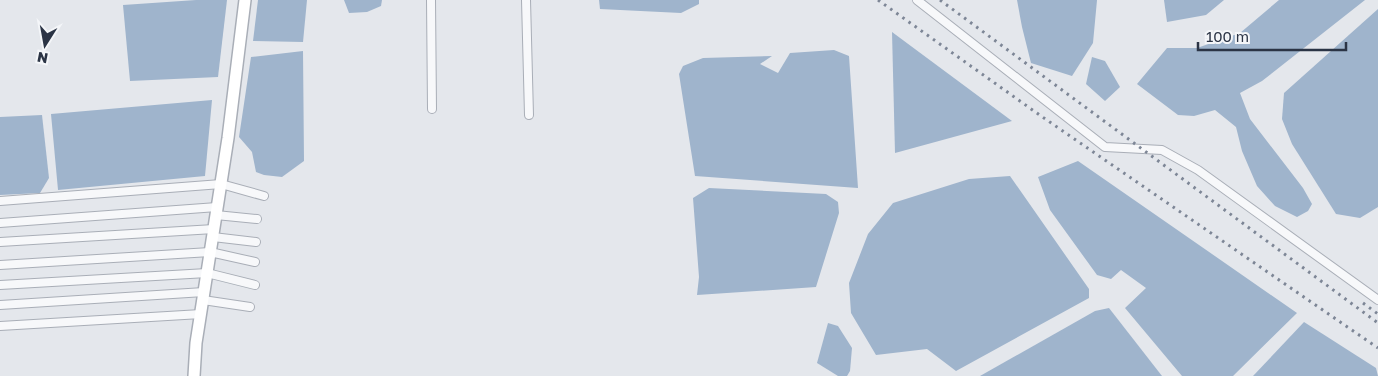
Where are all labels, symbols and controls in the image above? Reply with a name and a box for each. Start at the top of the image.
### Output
north arrow [20,20,70,70]
scale bar [1198,20,1346,52]
text: 100 m [1206,27,1249,45]
text: N [36,49,49,68]

